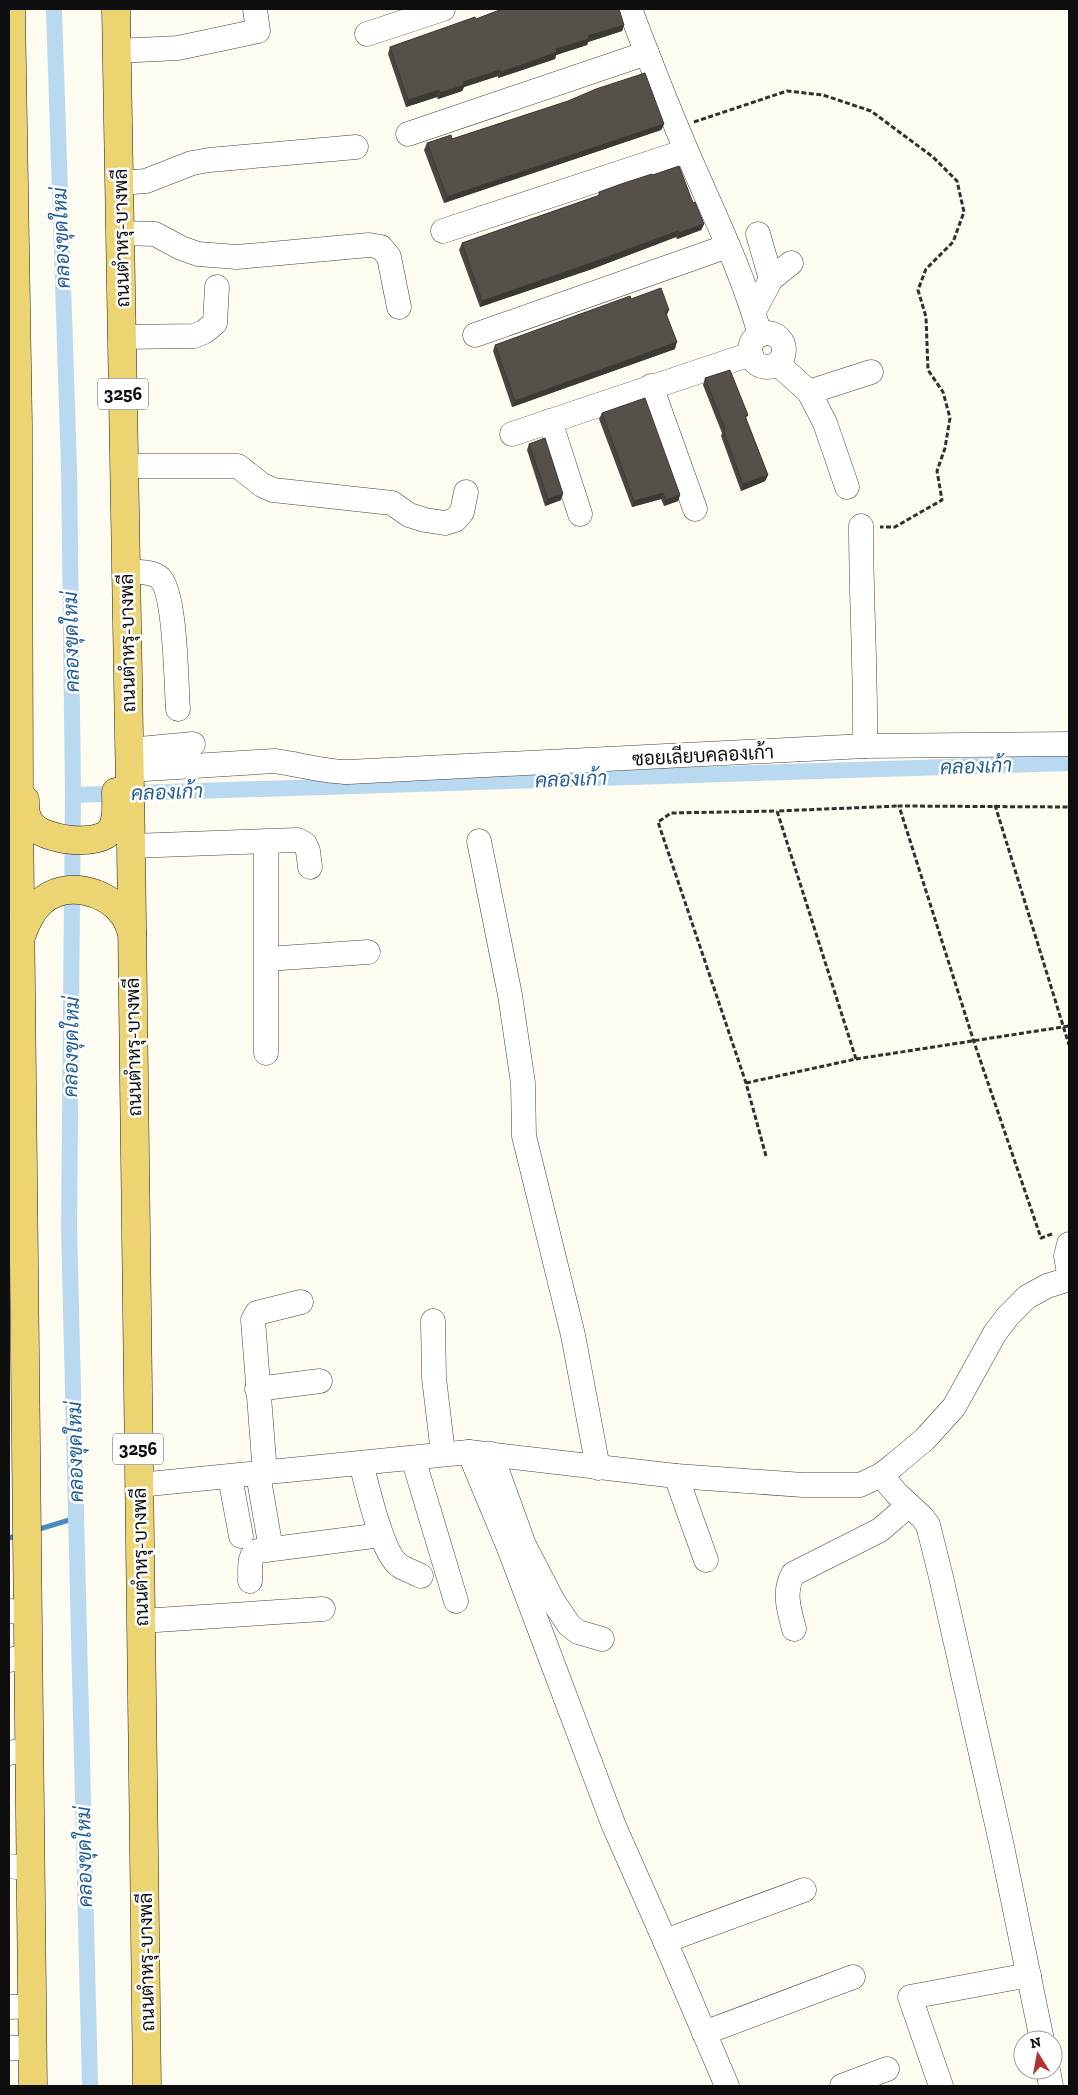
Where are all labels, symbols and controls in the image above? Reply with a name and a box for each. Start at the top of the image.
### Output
street label: ถนนตำหรุ-บางพลี [108,168,135,308]
water label: คลองขุดใหม่ [46,186,77,289]
road number: 3256 [98,378,148,409]
street label: ถนนตำหรุ-บางพลี [114,573,141,713]
water label: คลองขุดใหม่ [57,590,86,693]
street label: ซอยเลียบคลองเก้า [631,739,775,771]
water label: คลองเก้า [940,752,1012,779]
water label: คลองเก้า [535,765,607,792]
water label: คลองเก้า [131,778,203,805]
street label: ถนนตำหรุ-บางพลี [120,977,147,1117]
water label: คลองขุดใหม่ [57,995,86,1098]
water label: คลองขุดใหม่ [61,1400,90,1503]
road number: 3256 [113,1434,163,1465]
street label: ถนนตำหรุ-บางพลี [127,1487,154,1627]
water label: คลองขุดใหม่ [70,1805,99,1908]
street label: ถนนตำหรุ-บางพลี [133,1892,160,2032]
north arrow [1013,2030,1063,2080]
text: N [1029,2033,1043,2052]

